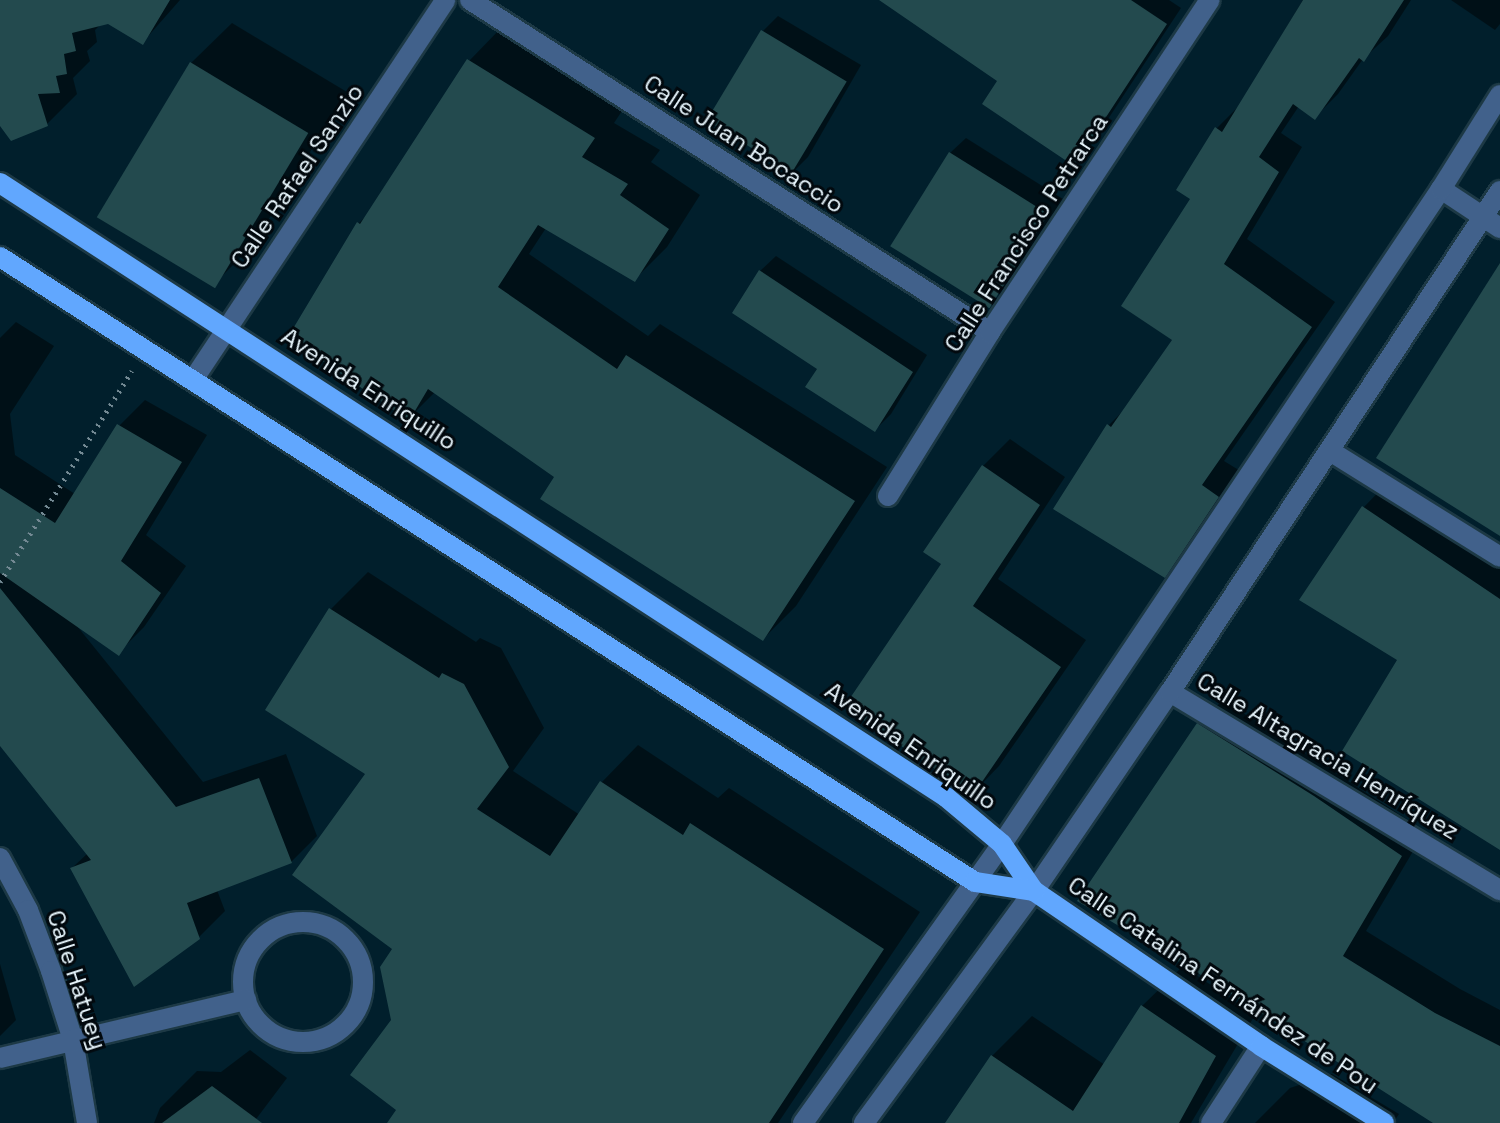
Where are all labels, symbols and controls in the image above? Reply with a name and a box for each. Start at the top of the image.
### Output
street label: Calle Juan Bocaccio [639,69,849,219]
street label: Calle Rafael Sanzio [225,78,369,274]
street label: Calle Francisco Petrarca [938,109,1114,357]
street label: Avenida Enriquillo [276,322,462,456]
street label: Calle Altagracia Henríquez [1192,666,1464,846]
street label: Avenida Enriquillo [820,676,1002,816]
street label: Calle Catalina Fernández de Pou [1063,870,1383,1100]
street label: Calle Hatuey [41,907,113,1053]

